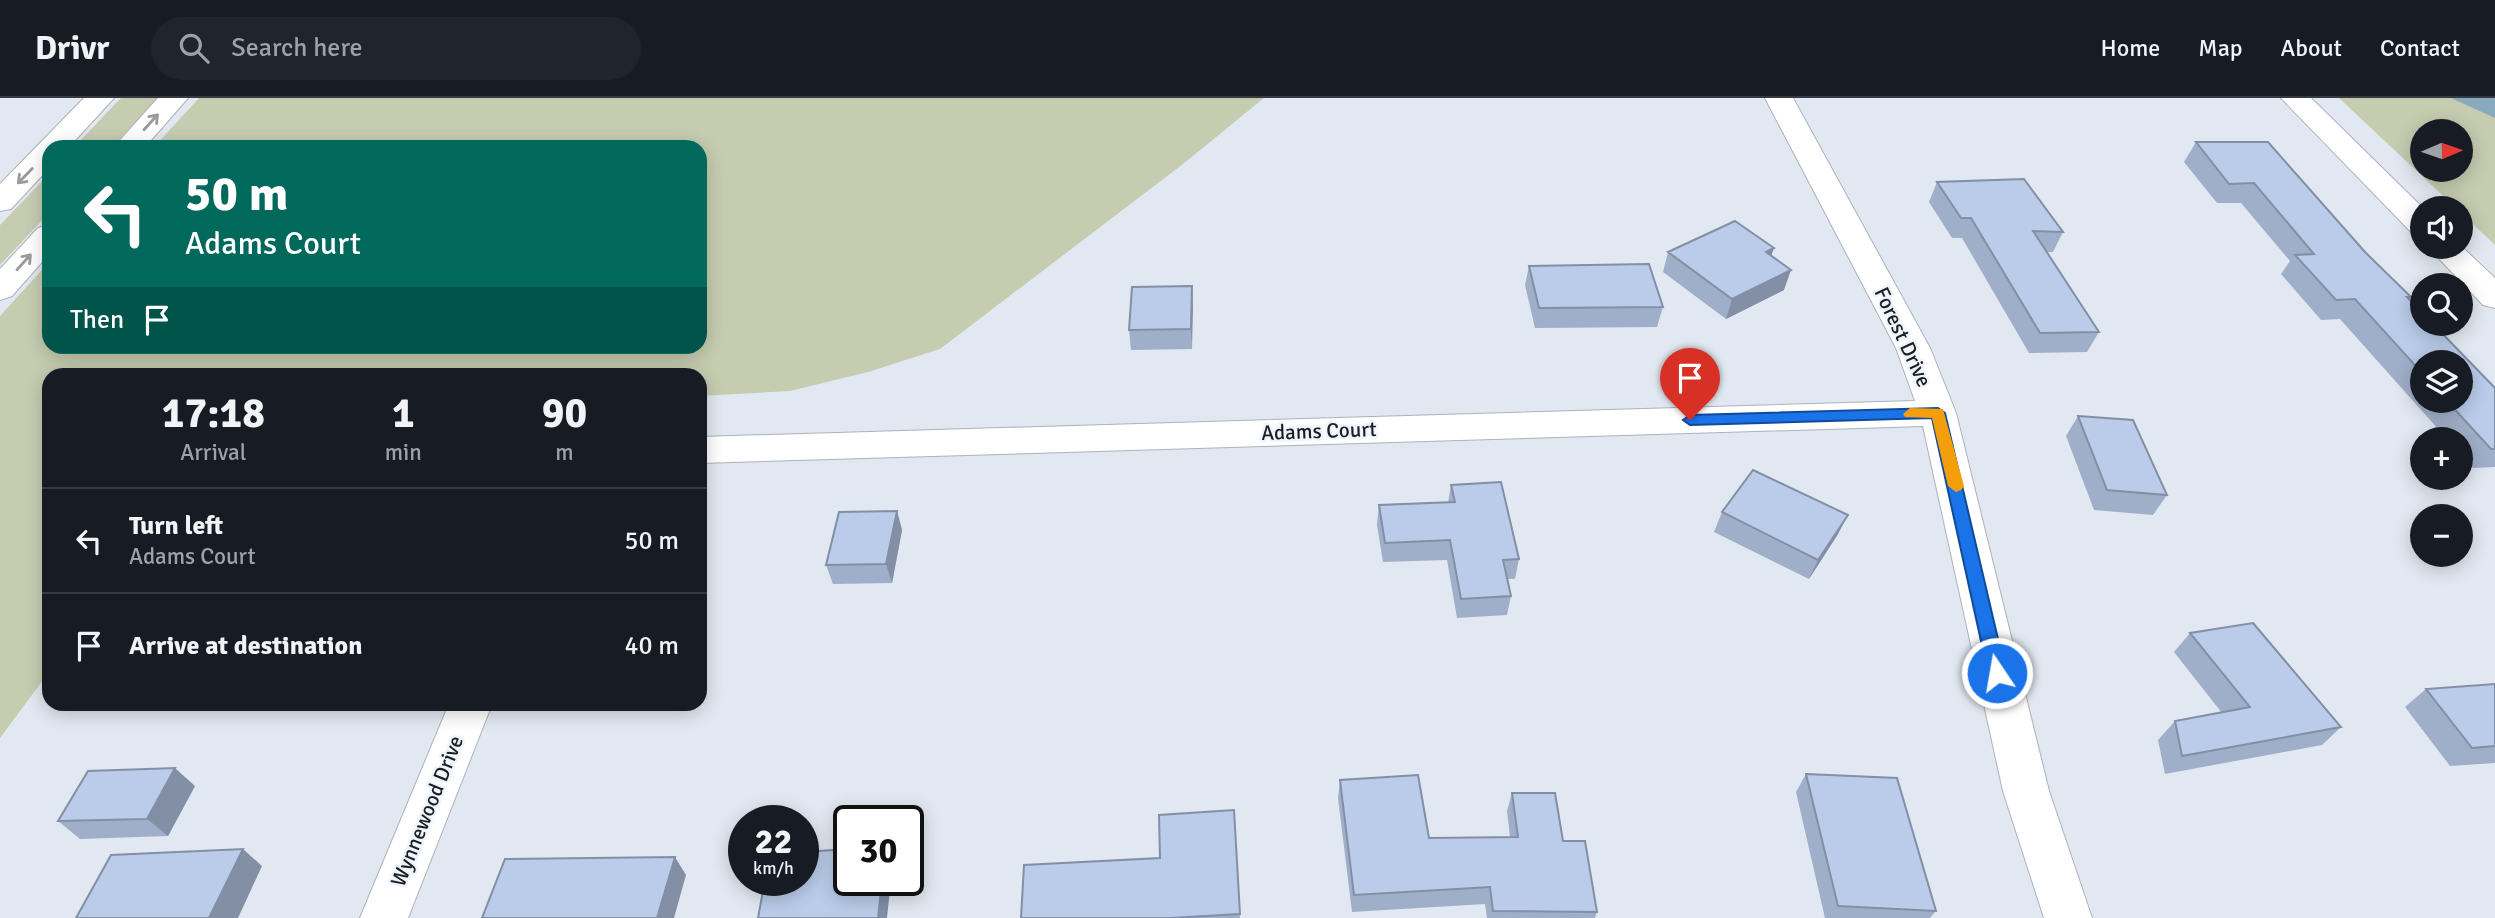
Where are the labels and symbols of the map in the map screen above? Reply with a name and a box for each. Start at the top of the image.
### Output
one-way arrow [143,114,159,132]
north arrow [2410,119,2473,182]
one-way arrow [16,168,33,185]
one-way arrow [16,254,33,271]
street label: Forest Drive [1869,283,1937,391]
pin [1660,348,1720,420]
street label: Adams Court [1261,416,1377,446]
position arrow [1960,636,2034,710]
street label: Wynnewood Drive [385,732,469,890]
speed limit sign: 30 [833,805,924,896]

